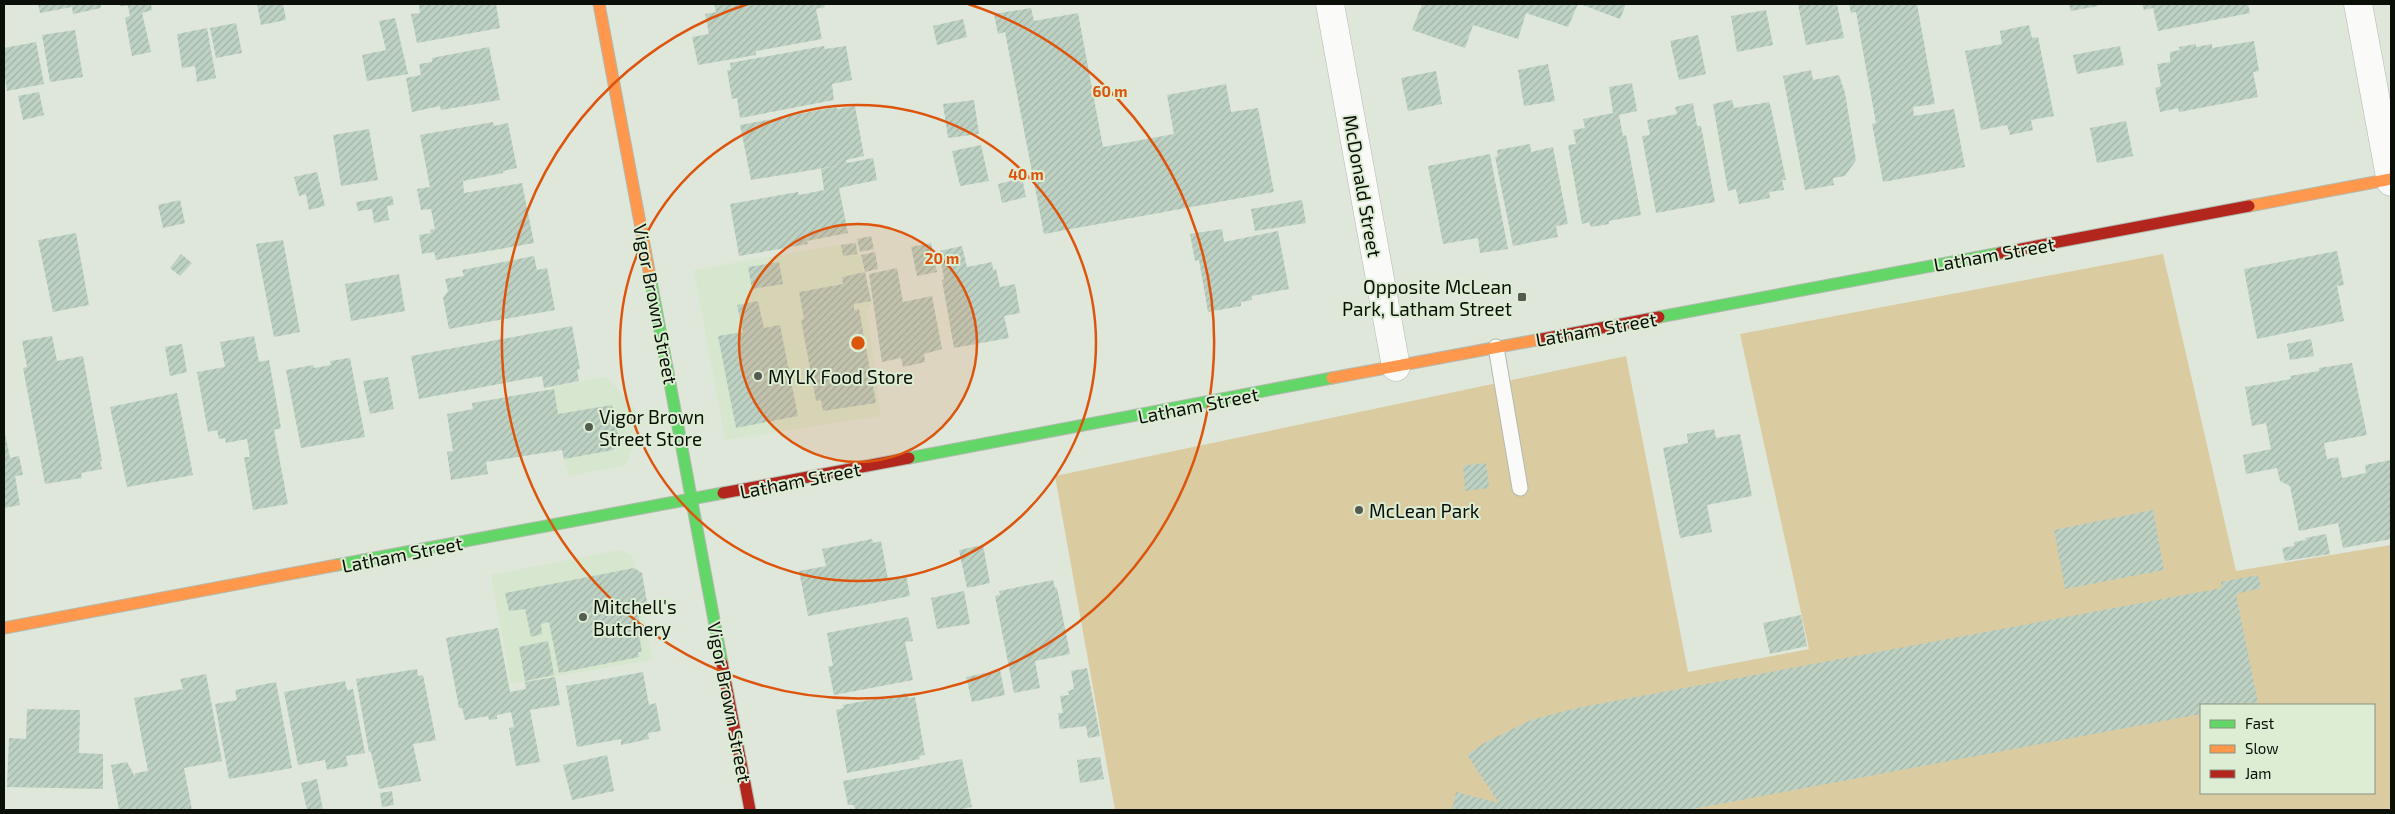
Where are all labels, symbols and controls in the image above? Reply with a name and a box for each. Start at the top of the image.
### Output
text: 60 m [1093,82,1127,100]
street label: McDonald Street [1339,113,1387,259]
text: 40 m [1008,165,1044,183]
street label: Vigor Brown Street [629,222,683,386]
street label: Latham Street [1932,232,2056,276]
text: 20 m [925,249,959,267]
place label: Opposite McLean Park, Latham Street [1342,275,1512,320]
marker: Opposite McLean Park, Latham Street [1516,291,1528,303]
street label: Latham Street [1534,307,1658,351]
centre of rings [849,334,867,352]
place label: MYLK Food Store [768,365,913,388]
marker: MYLK Food Store [752,370,764,382]
street label: Latham Street [1136,382,1260,428]
place label: Vigor Brown Street Store [599,405,705,450]
marker: Vigor Brown Street Store [583,421,595,433]
street label: Latham Street [738,457,862,503]
place label: McLean Park [1369,499,1480,522]
marker: McLean Park [1353,504,1365,516]
street label: Latham Street [340,531,464,577]
place label: Mitchell's Butchery [593,595,677,640]
marker: Mitchell's Butchery [577,611,589,623]
street label: Vigor Brown Street [703,620,757,784]
legend [2200,704,2375,794]
text: Fast [2245,714,2275,732]
text: Slow [2245,739,2279,757]
text: Jam [2245,764,2271,782]

